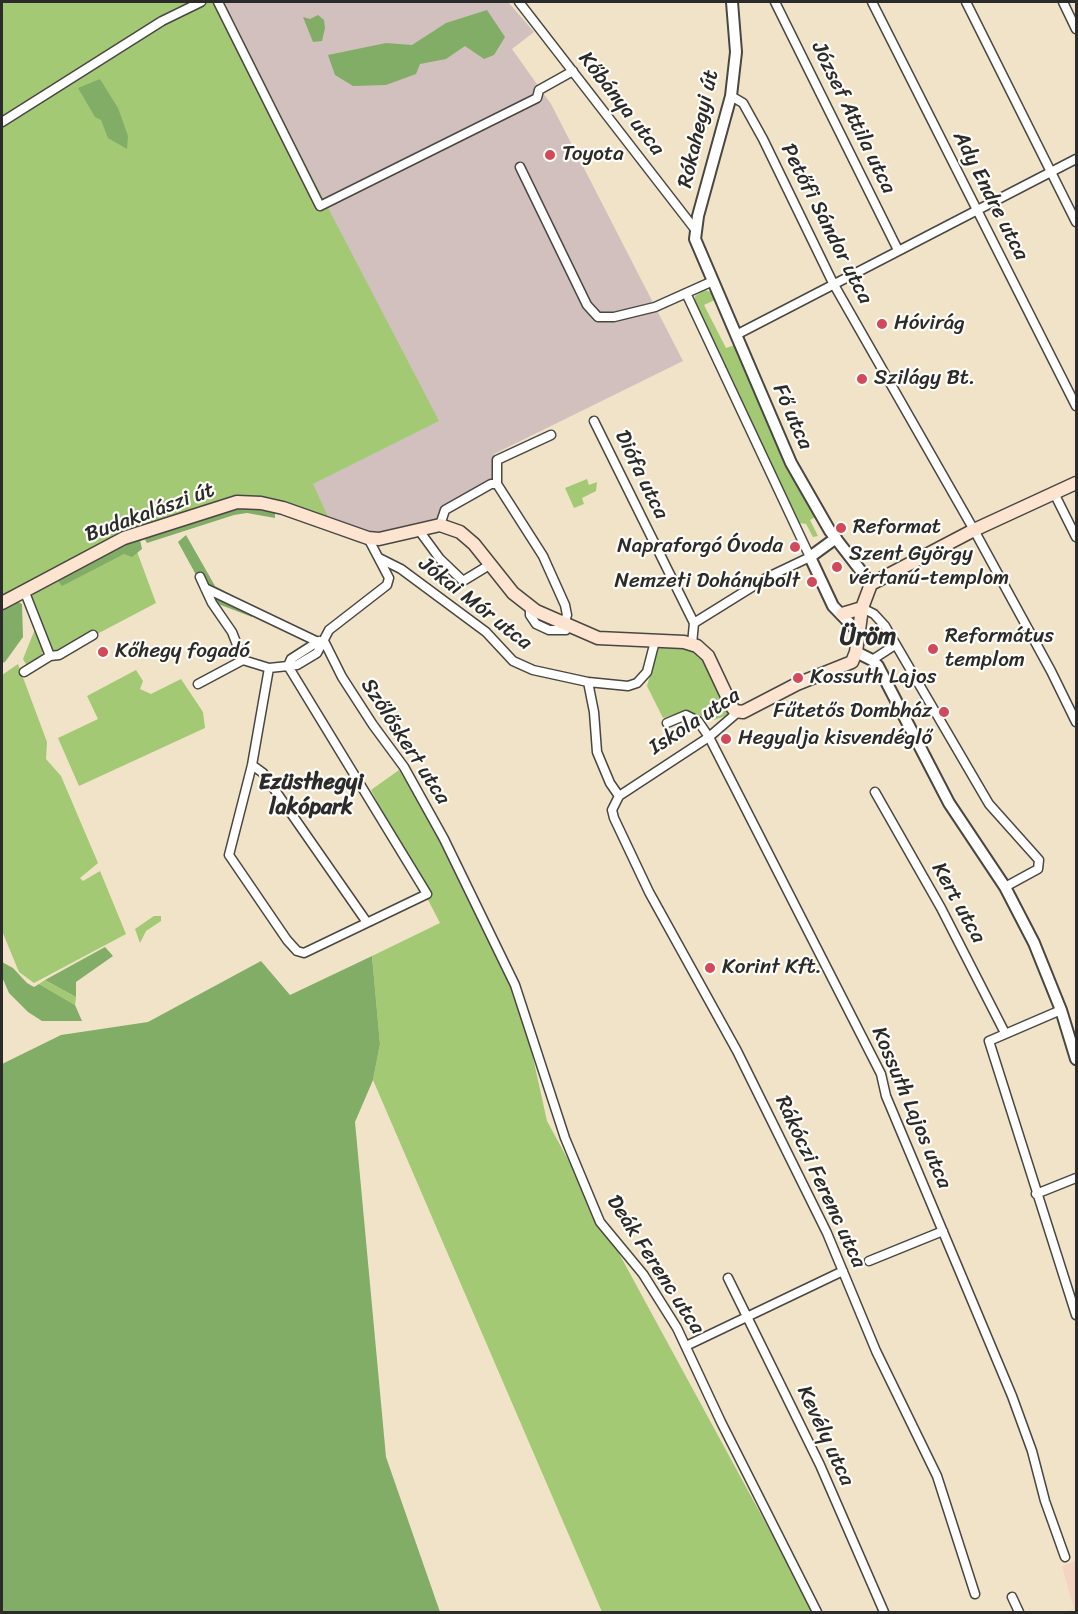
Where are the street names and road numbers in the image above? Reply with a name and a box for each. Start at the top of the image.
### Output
street label: József Attila utca [805,38,901,198]
street label: Kőbánya utca [573,47,669,161]
street label: Rókahegyi út [673,68,725,190]
street label: Ady Endre utca [947,127,1033,265]
street label: Petőfi Sándor utca [775,140,877,308]
street label: Fő utca [766,380,818,454]
street label: Diófa utca [609,426,673,524]
street label: Budakalászi út [82,478,218,548]
street label: Jókai Mór utca [413,552,537,656]
street label: Szőlőskert utca [355,674,455,810]
street label: Iskola utca [645,683,745,761]
street label: Kert utca [926,858,990,948]
street label: Kossuth Lajos utca [866,1023,956,1193]
street label: Rákóczi Ferenc utca [769,1092,871,1272]
street label: Deák Ferenc utca [601,1191,709,1339]
street label: Kevély utca [791,1382,859,1490]

